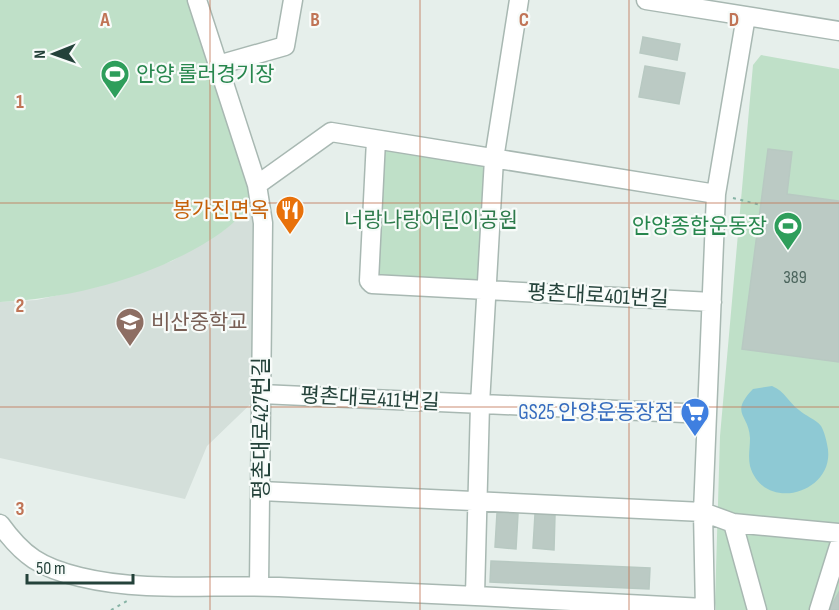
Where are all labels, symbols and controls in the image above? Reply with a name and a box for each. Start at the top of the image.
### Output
text: A [99,8,110,32]
text: B [310,8,320,32]
text: C [519,8,529,32]
text: D [729,8,739,32]
north arrow [24,24,84,84]
text: N [31,50,50,59]
sports icon: 안양 롤러경기장 [99,58,131,100]
place label: 안양 롤러경기장 [136,62,275,87]
text: 1 [16,90,24,114]
restaurant icon: 봉가진면옥 [274,194,306,236]
place label: 봉가진면옥 [172,198,269,223]
park label: 너랑나랑어린이공원 [344,208,518,233]
sports icon: 안양종합운동장 [772,210,804,252]
place label: 안양종합운동장 [632,214,767,239]
house number: 389 [783,267,807,288]
street label: 평촌대로401번길 [527,280,669,312]
text: 2 [16,294,24,318]
school or university icon: 비산중학교 [114,306,146,348]
place label: 비산중학교 [151,310,248,335]
street label: 평촌대로427번길 [249,357,274,499]
street label: 평촌대로411번길 [300,383,440,415]
supermarket icon: GS25 안양운동장점 [679,396,711,438]
place label: GS25 안양운동장점 [518,400,674,425]
text: 3 [16,497,25,521]
scale bar [27,547,134,585]
text: 50 m [36,558,66,579]

